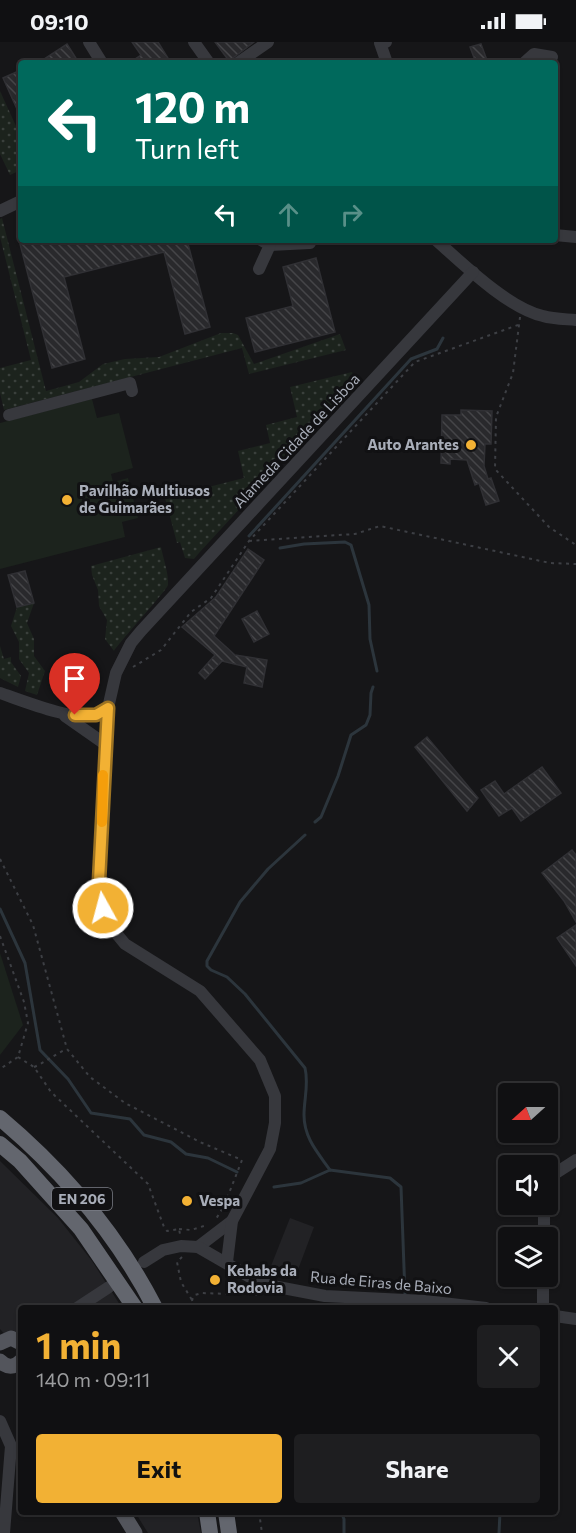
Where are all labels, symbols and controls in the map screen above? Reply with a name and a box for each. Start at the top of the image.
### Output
text: 09:10 [30,8,89,35]
text: 120 m [135,80,250,132]
icon: left [36,84,114,162]
text: Turn left [135,132,239,165]
icon: left [209,198,242,231]
icon: ahead [272,198,305,231]
icon: right [335,198,368,231]
street label: Alameda Cidade de Lisboa [229,370,363,511]
place label: Auto Arantes [367,435,459,453]
marker: Auto Arantes [464,438,478,452]
place label: Pavilhão Multiusos de Guimarães [79,481,210,516]
marker: Pavilhão Multiusos de Guimarães [60,493,74,507]
pin [49,653,100,715]
icon: arrive [58,662,91,695]
position arrow [71,876,135,940]
north arrow [498,1083,558,1143]
map controls [498,1083,558,1287]
button: sound [498,1155,558,1215]
road number: EN 206 [52,1188,112,1210]
place label: Vespa [199,1191,240,1209]
marker: Vespa [180,1194,194,1208]
button: layers [498,1227,558,1287]
place label: Kebabs da Rodovia [227,1261,297,1296]
street label: Rua de Eiras de Baixo [310,1267,453,1297]
marker: Kebabs da Rodovia [208,1273,222,1287]
text: 1 min [36,1322,121,1366]
button: close [477,1325,540,1388]
text: 140 m · 09:11 [36,1367,150,1391]
button: Exit [36,1434,282,1503]
button: Share [294,1434,540,1503]

